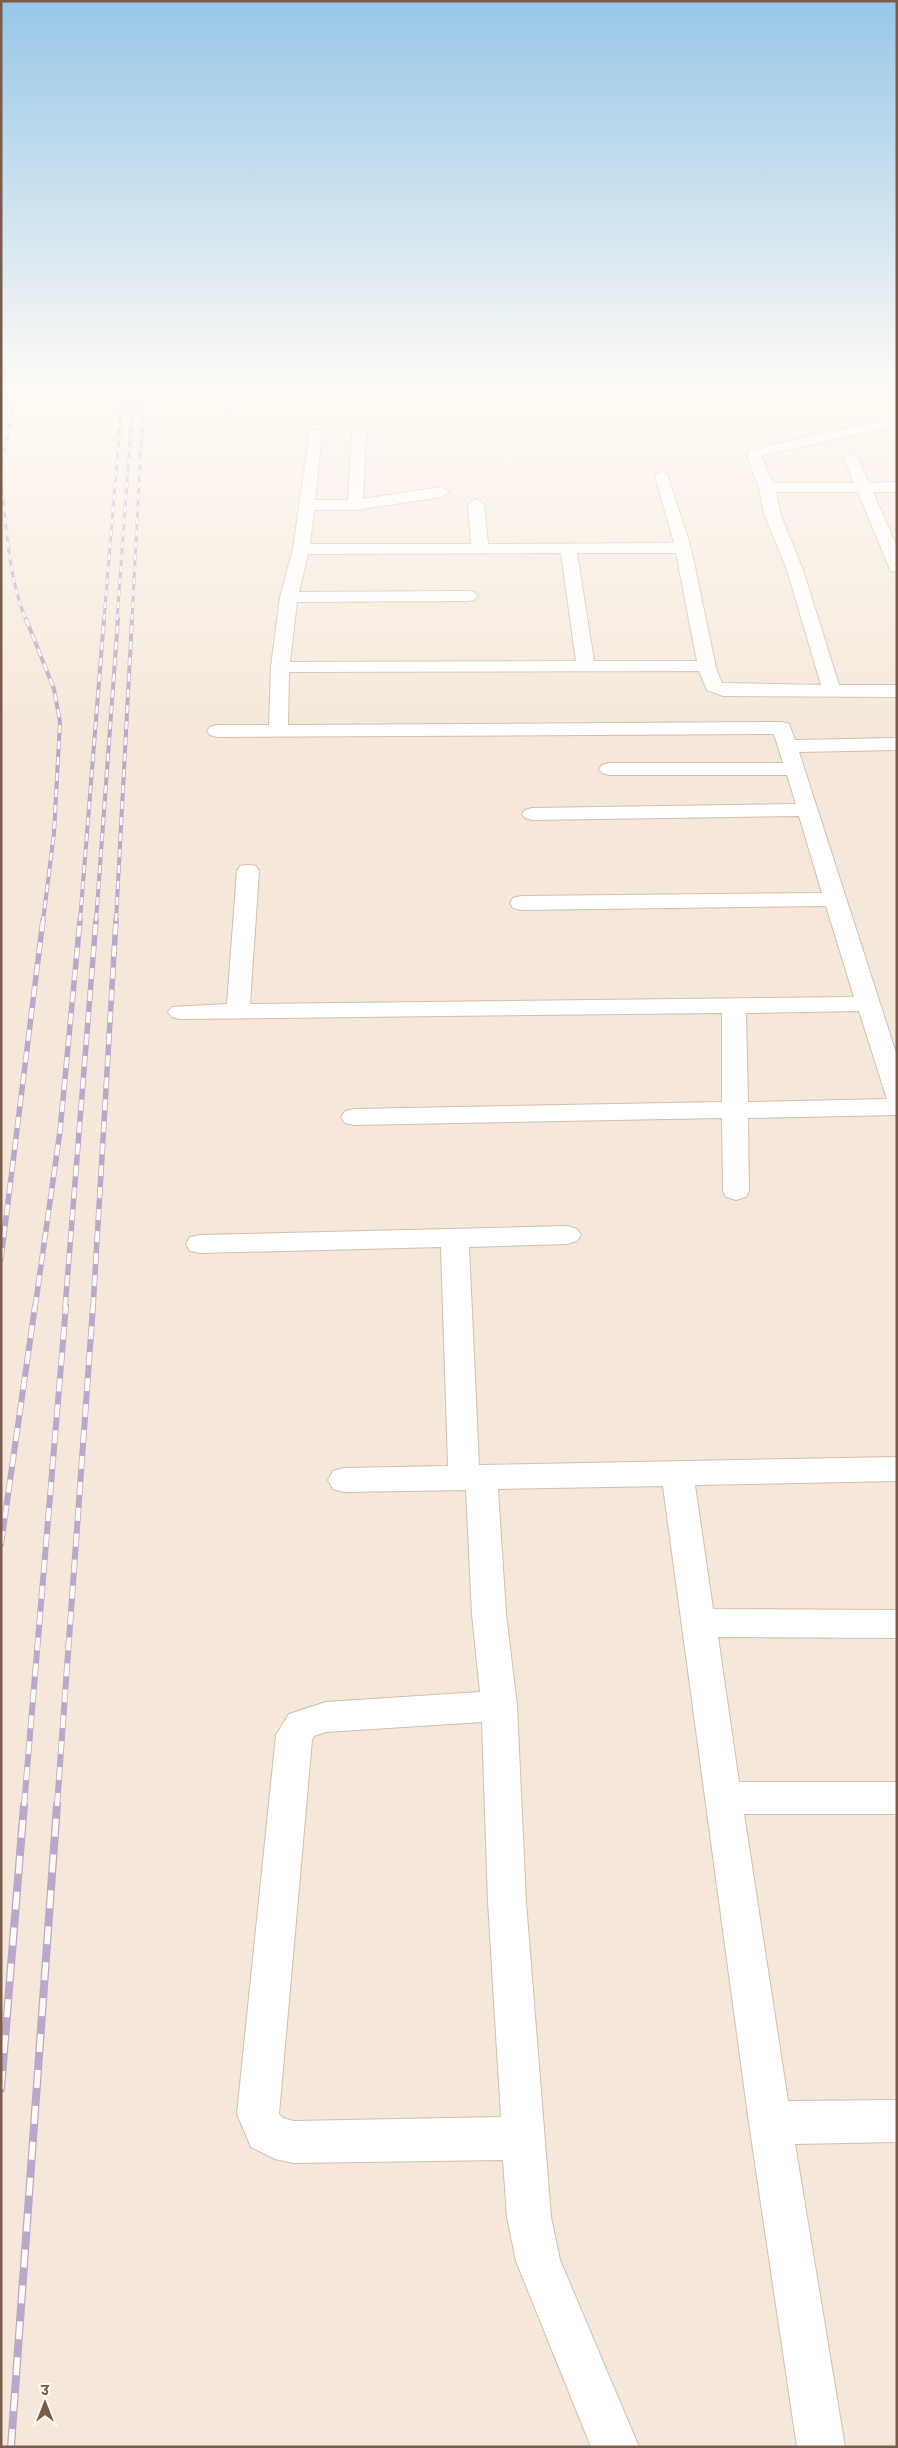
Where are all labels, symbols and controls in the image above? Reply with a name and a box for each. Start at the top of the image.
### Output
north arrow [20,2378,70,2428]
text: उ [40,2380,50,2400]

